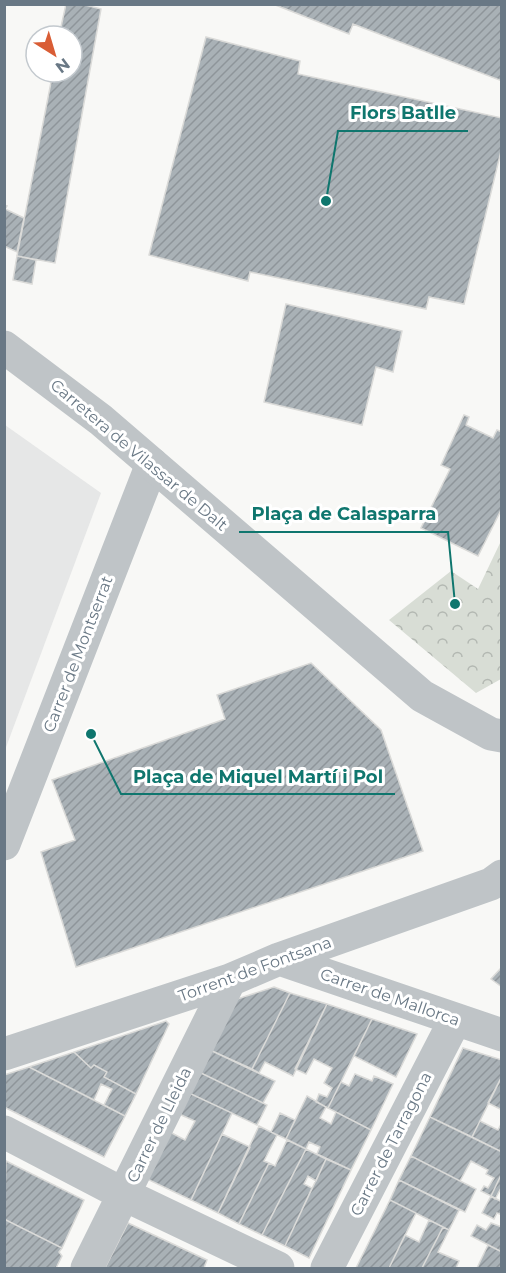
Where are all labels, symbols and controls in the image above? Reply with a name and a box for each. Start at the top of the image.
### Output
north arrow [24,24,84,84]
text: N [52,54,74,77]
callout: Flors Batlle [338,95,468,131]
text: Flors Batlle [350,102,456,124]
street label: Carretera de Vilassar de Dalt [47,375,232,535]
callout: Plaça de Calasparra [239,496,448,532]
text: Plaça de Calasparra [252,503,436,525]
street label: Carrer de Montserrat [39,573,117,735]
callout: Plaça de Miquel Martí i Pol [121,758,395,794]
text: Plaça de Miquel Martí i Pol [133,766,383,788]
street label: Torrent de Fontsana [176,932,334,1006]
street label: Carrer de Mallorca [318,964,462,1030]
street label: Carrer de Lleida [123,1064,195,1186]
street label: Carrer de Tarragona [346,1069,436,1219]

